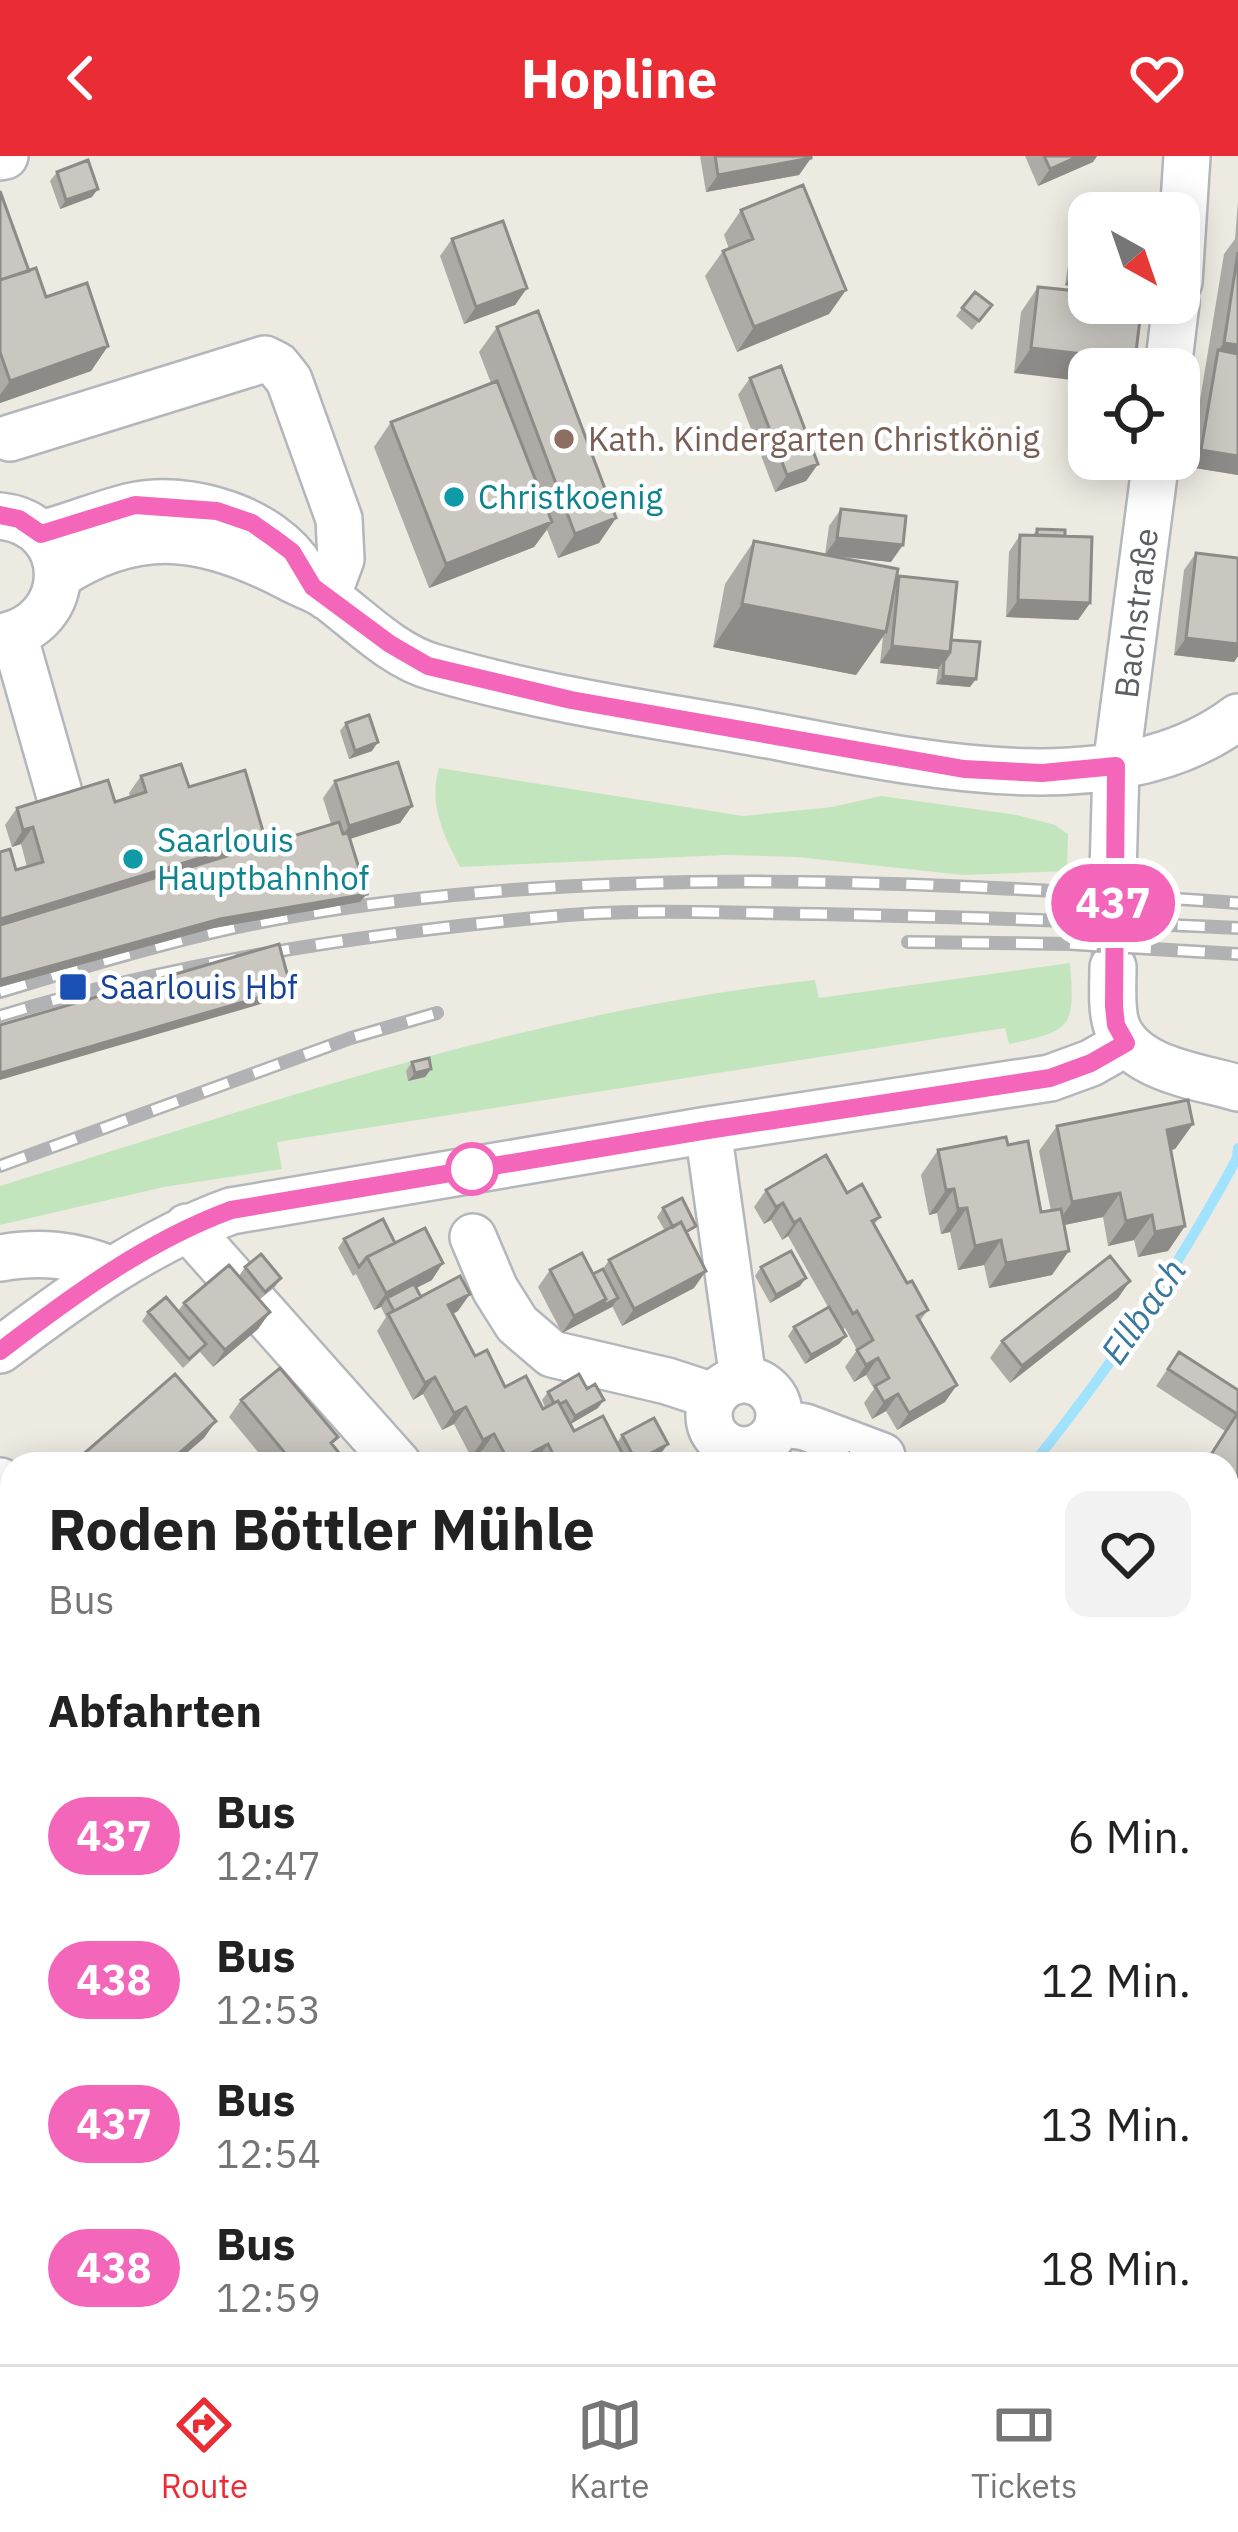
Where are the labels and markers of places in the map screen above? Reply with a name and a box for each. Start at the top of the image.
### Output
place label: Kath. Kindergarten Christkönig [588,417,1040,460]
marker: Kath. Kindergarten Christkönig [551,426,577,452]
place label: Christkoenig [478,475,663,518]
marker: Christkoenig [441,484,467,510]
place label: Saarlouis Hauptbahnhof [157,818,369,899]
marker: Saarlouis Hauptbahnhof [120,846,146,872]
place label: Saarlouis Hbf [100,965,298,1008]
marker: Saarlouis Hbf [57,971,89,1003]
unlabelled marker [447,1144,497,1194]

